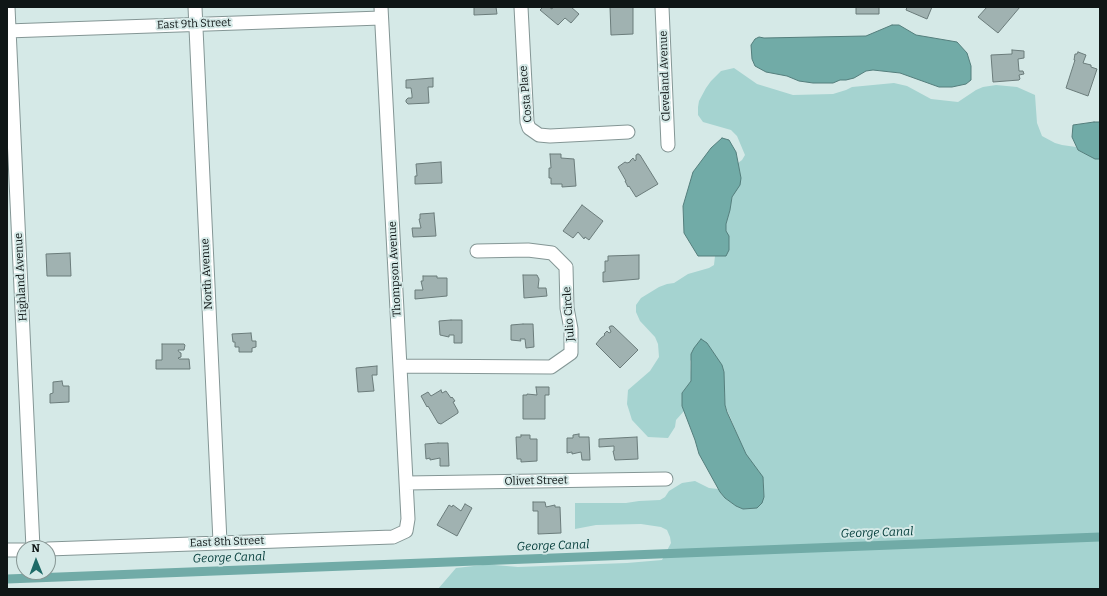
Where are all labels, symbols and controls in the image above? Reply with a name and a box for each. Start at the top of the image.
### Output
street label: East 9th Street [157,16,231,32]
street label: Cleveland Avenue [657,30,673,122]
street label: Costa Place [517,65,535,123]
street label: Thompson Avenue [386,221,404,317]
street label: Highland Avenue [12,233,30,321]
street label: North Avenue [199,238,215,310]
street label: Julio Circle [561,286,577,342]
street label: Olivet Street [504,474,568,488]
water label: George Canal [840,525,914,541]
street label: East 8th Street [190,534,264,550]
water label: George Canal [516,538,590,554]
north arrow [16,540,56,580]
text: N [31,542,40,555]
water label: George Canal [192,550,266,566]

